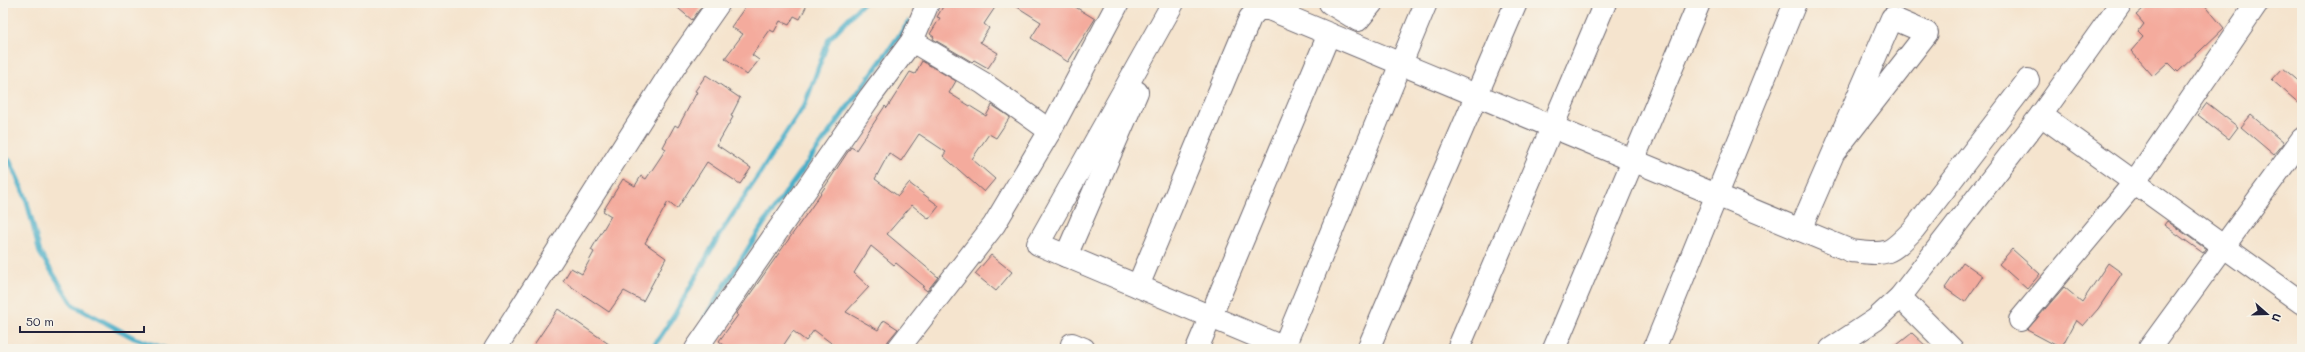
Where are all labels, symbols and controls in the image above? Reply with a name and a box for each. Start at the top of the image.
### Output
north arrow [2247,294,2287,334]
scale bar [20,308,144,334]
text: U [2268,311,2285,324]
text: 50 m [26,313,54,329]

